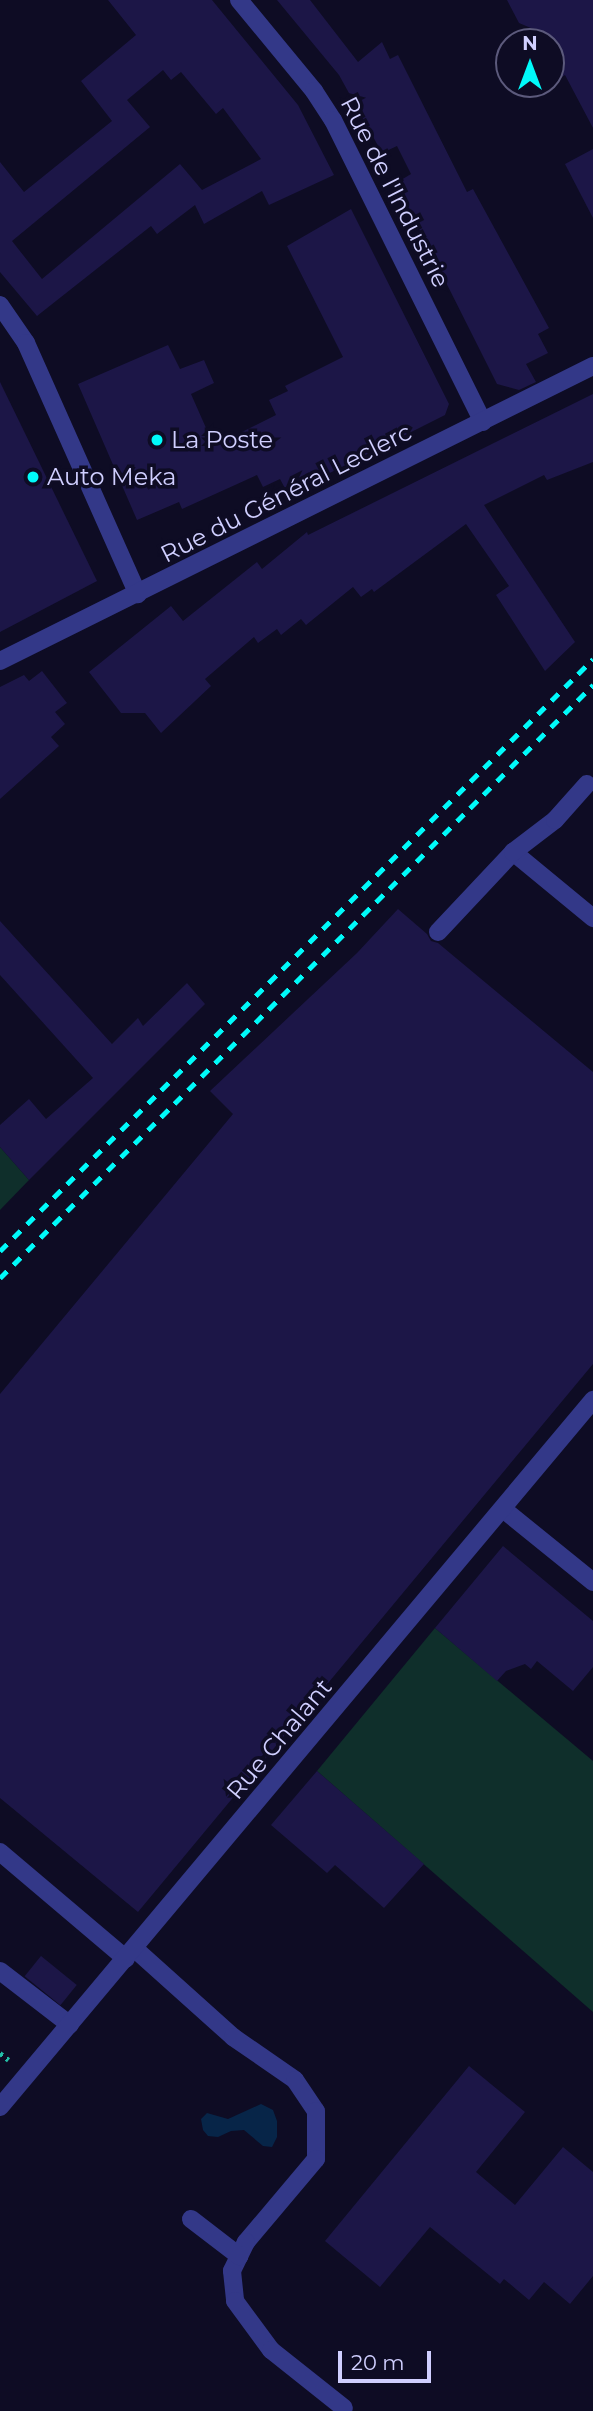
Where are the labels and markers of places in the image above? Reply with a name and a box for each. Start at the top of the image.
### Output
place label: La Poste [171,426,273,454]
marker: La Poste [149,432,165,448]
place label: Auto Meka [47,463,176,491]
marker: Auto Meka [25,469,41,485]

